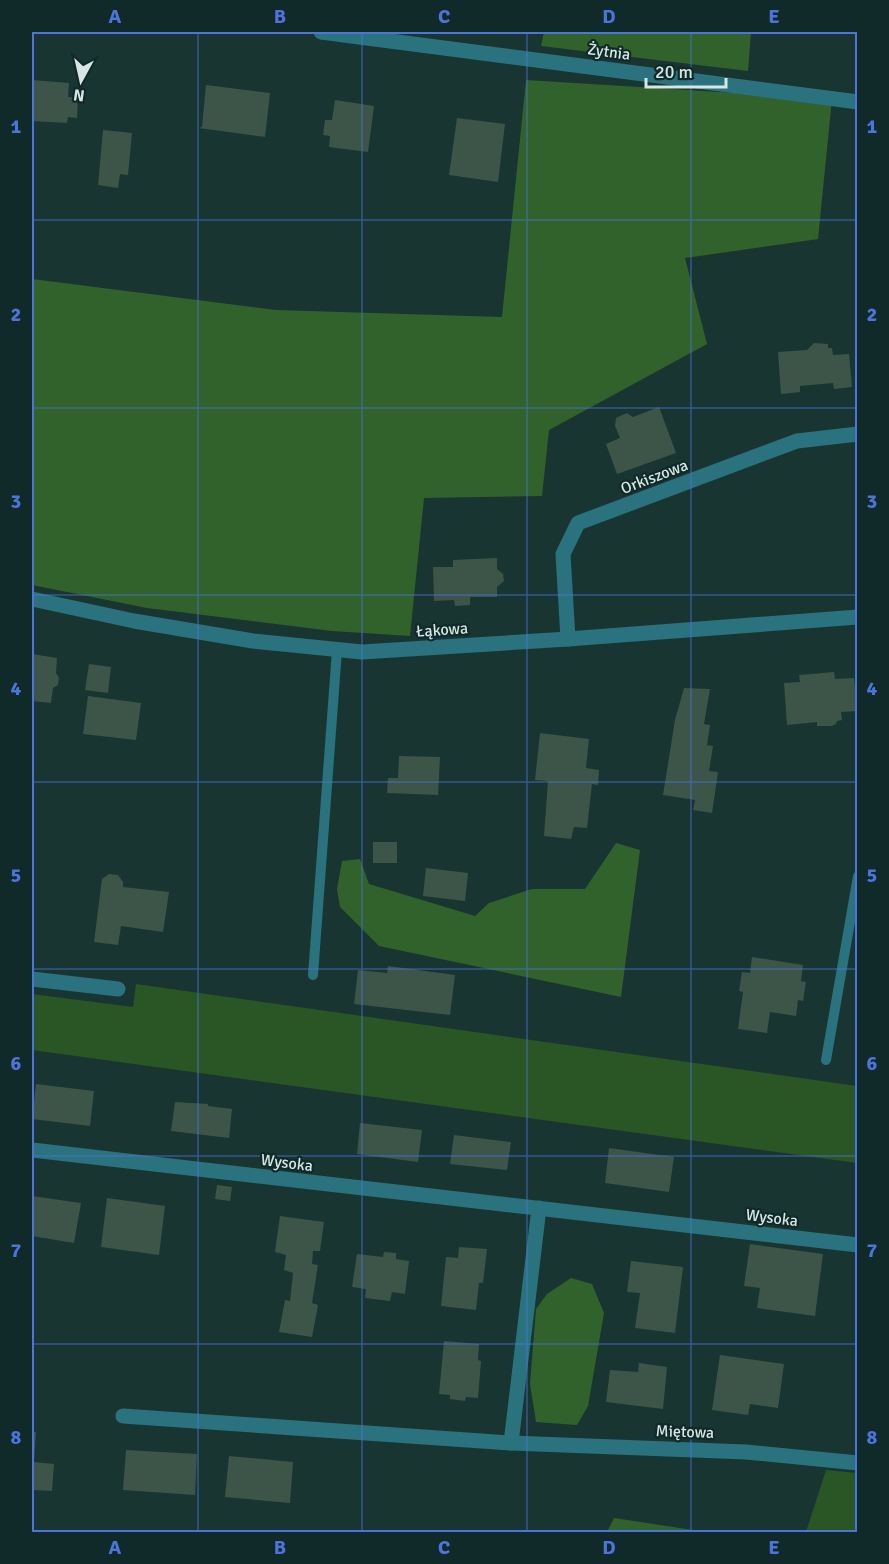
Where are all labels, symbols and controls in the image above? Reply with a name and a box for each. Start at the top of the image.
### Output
text: A [109,4,122,29]
text: B [274,4,286,29]
text: C [438,4,450,29]
text: D [602,4,616,29]
text: E [768,4,780,29]
street label: Żytnia [586,39,632,65]
north arrow [51,51,111,111]
scale bar [646,51,726,89]
text: 20 m [655,61,693,83]
text: N [72,84,86,106]
text: 1 [11,114,22,139]
text: 1 [867,114,878,139]
text: 2 [11,302,21,327]
text: 2 [867,302,877,327]
street label: Orkiszowa [618,455,691,499]
text: 3 [11,489,21,514]
text: 3 [867,489,877,514]
street label: Łąkowa [415,618,469,642]
text: 4 [11,676,22,701]
text: 4 [867,676,878,701]
text: 5 [11,863,21,888]
text: 5 [867,863,877,888]
text: 6 [11,1051,22,1076]
text: 6 [867,1051,878,1076]
street label: Wysoka [260,1150,314,1176]
street label: Wysoka [745,1205,799,1231]
text: 7 [11,1238,22,1263]
text: 7 [867,1238,878,1263]
street label: Miętowa [655,1421,714,1443]
text: 8 [11,1425,22,1450]
text: 8 [867,1425,878,1450]
text: A [109,1535,122,1560]
text: B [274,1535,286,1560]
text: C [438,1535,450,1560]
text: D [602,1535,616,1560]
text: E [768,1535,780,1560]

